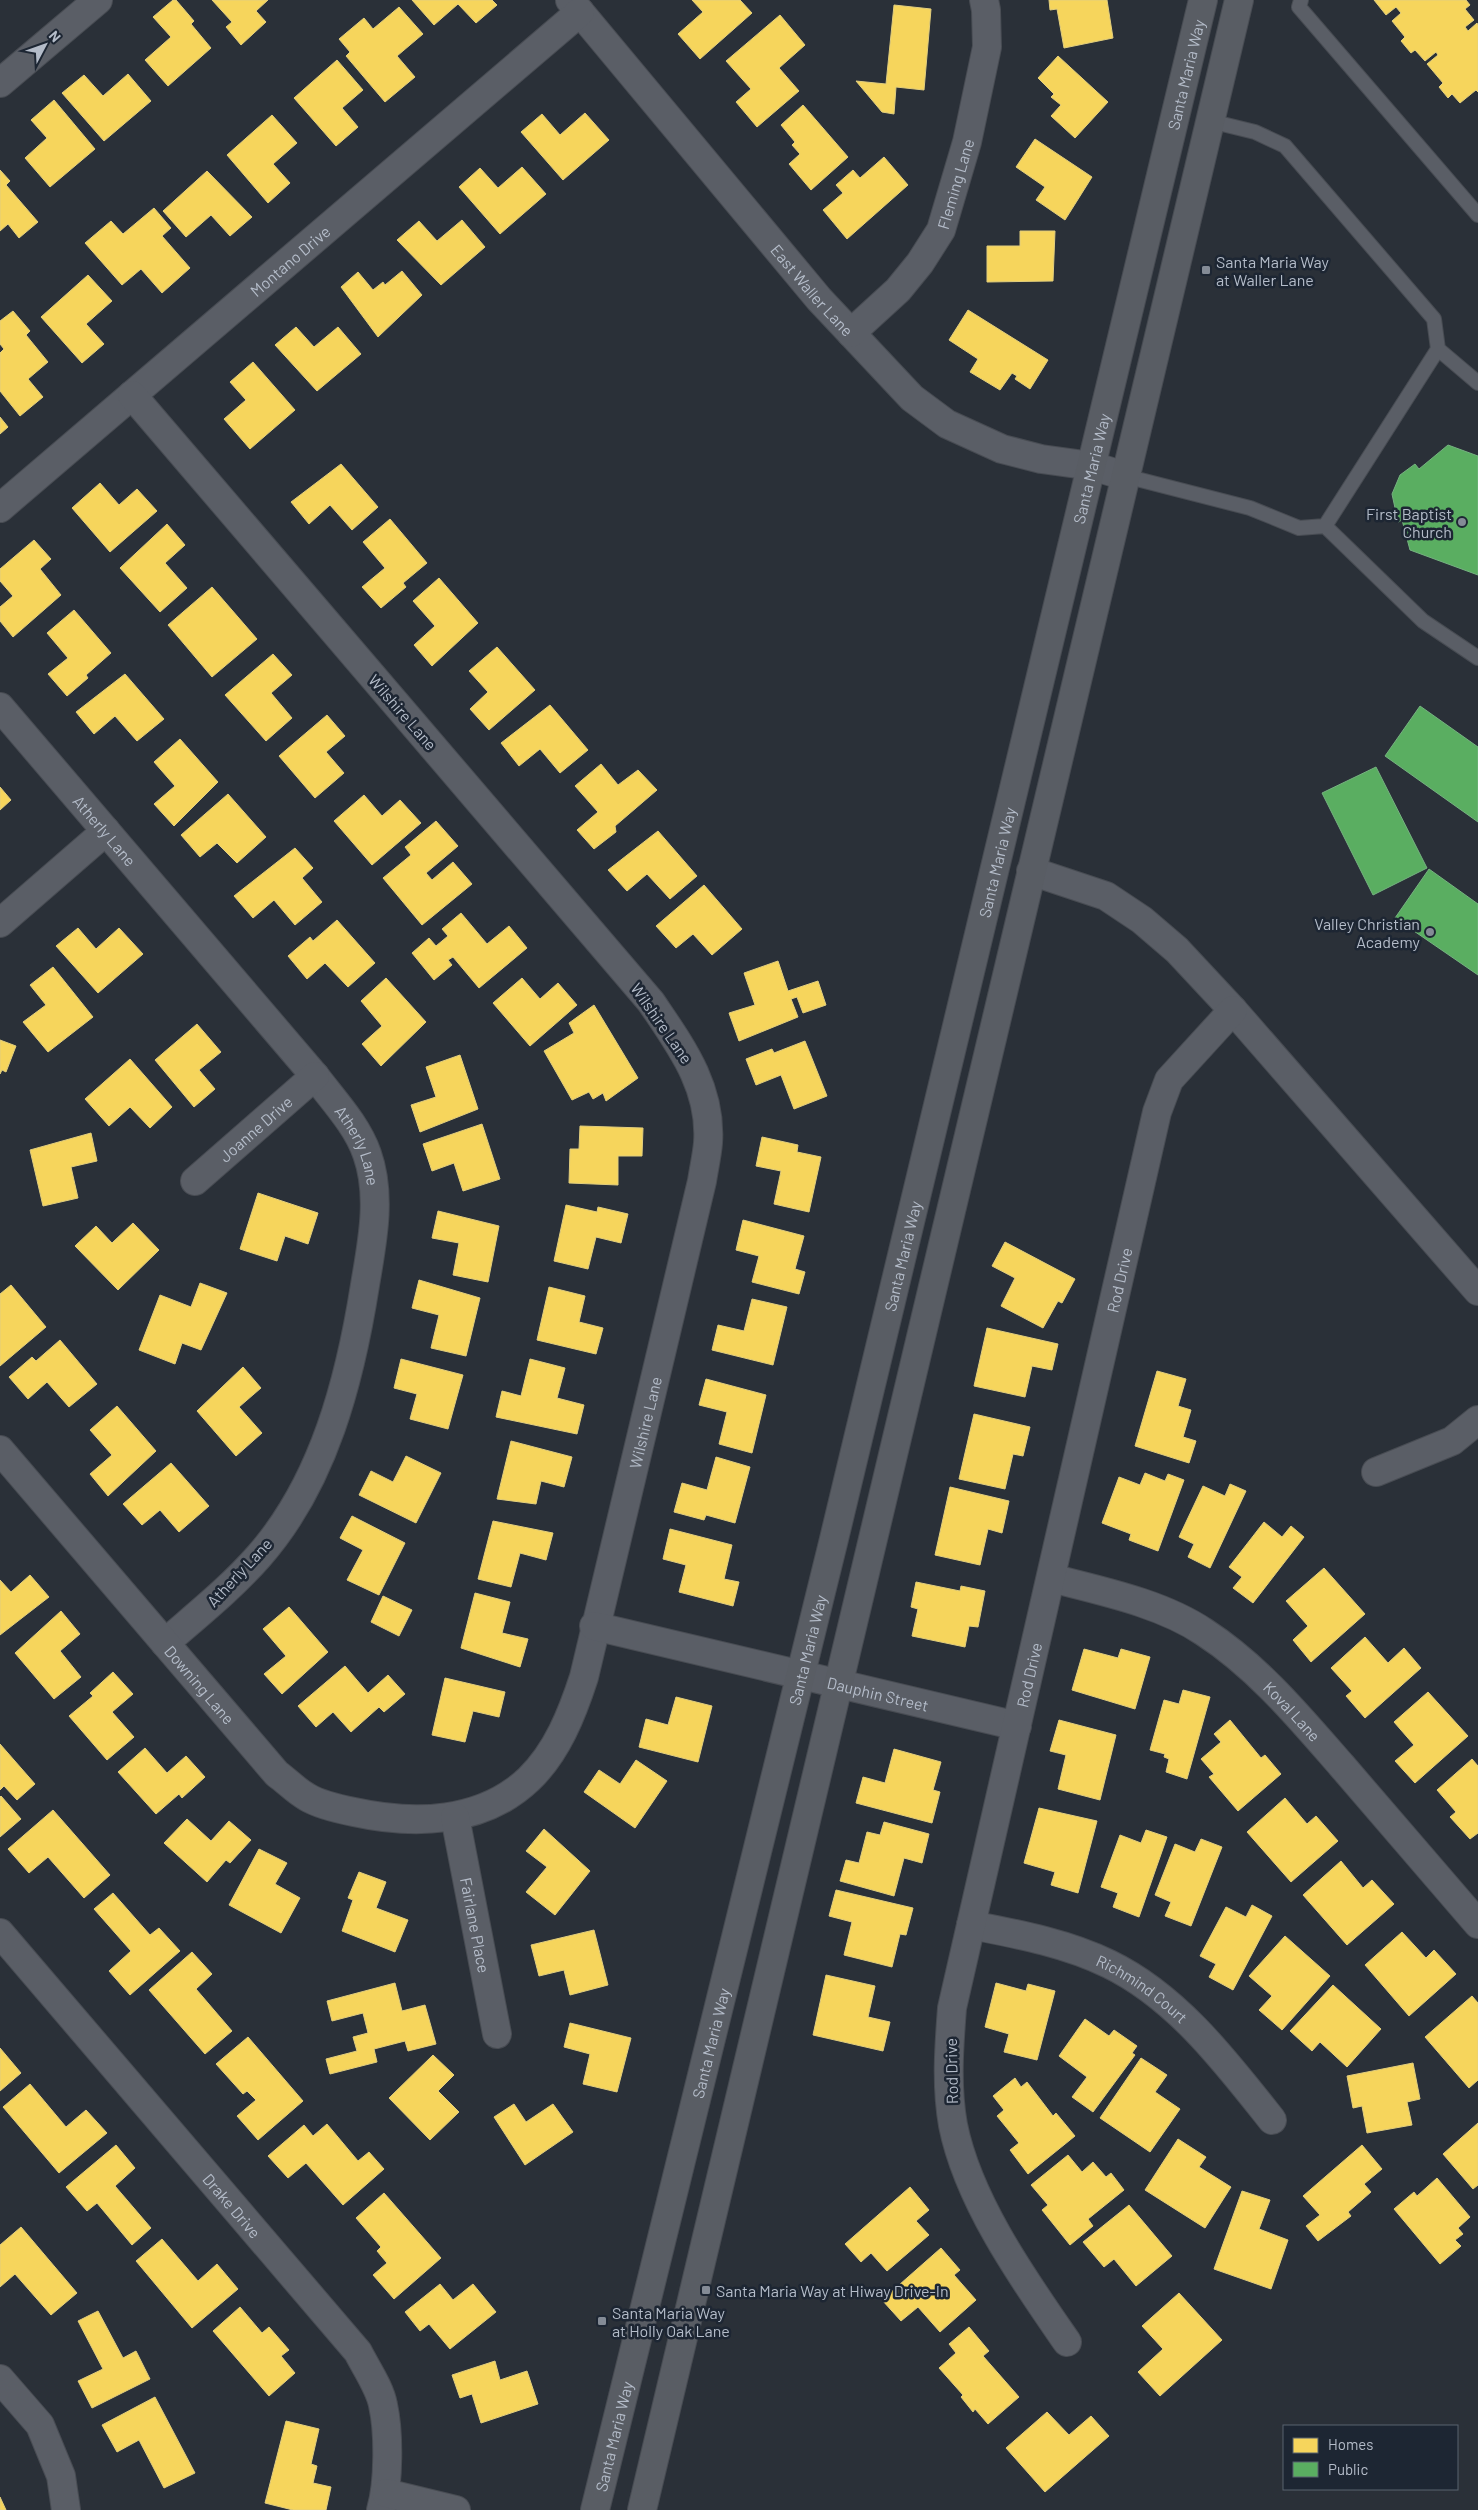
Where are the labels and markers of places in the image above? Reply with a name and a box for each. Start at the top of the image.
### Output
place label: Santa Maria Way at Waller Lane [1216,252,1330,289]
marker: Santa Maria Way at Waller Lane [1200,264,1212,276]
place label: First Baptist Church [1366,504,1452,541]
marker: First Baptist Church [1456,516,1468,528]
place label: Valley Christian Academy [1314,914,1421,951]
marker: Valley Christian Academy [1424,926,1436,938]
place label: Santa Maria Way at Hiway Drive-In [716,2281,949,2300]
marker: Santa Maria Way at Hiway Drive-In [700,2284,712,2296]
place label: Santa Maria Way at Holly Oak Lane [612,2303,730,2340]
marker: Santa Maria Way at Holly Oak Lane [596,2315,608,2327]

